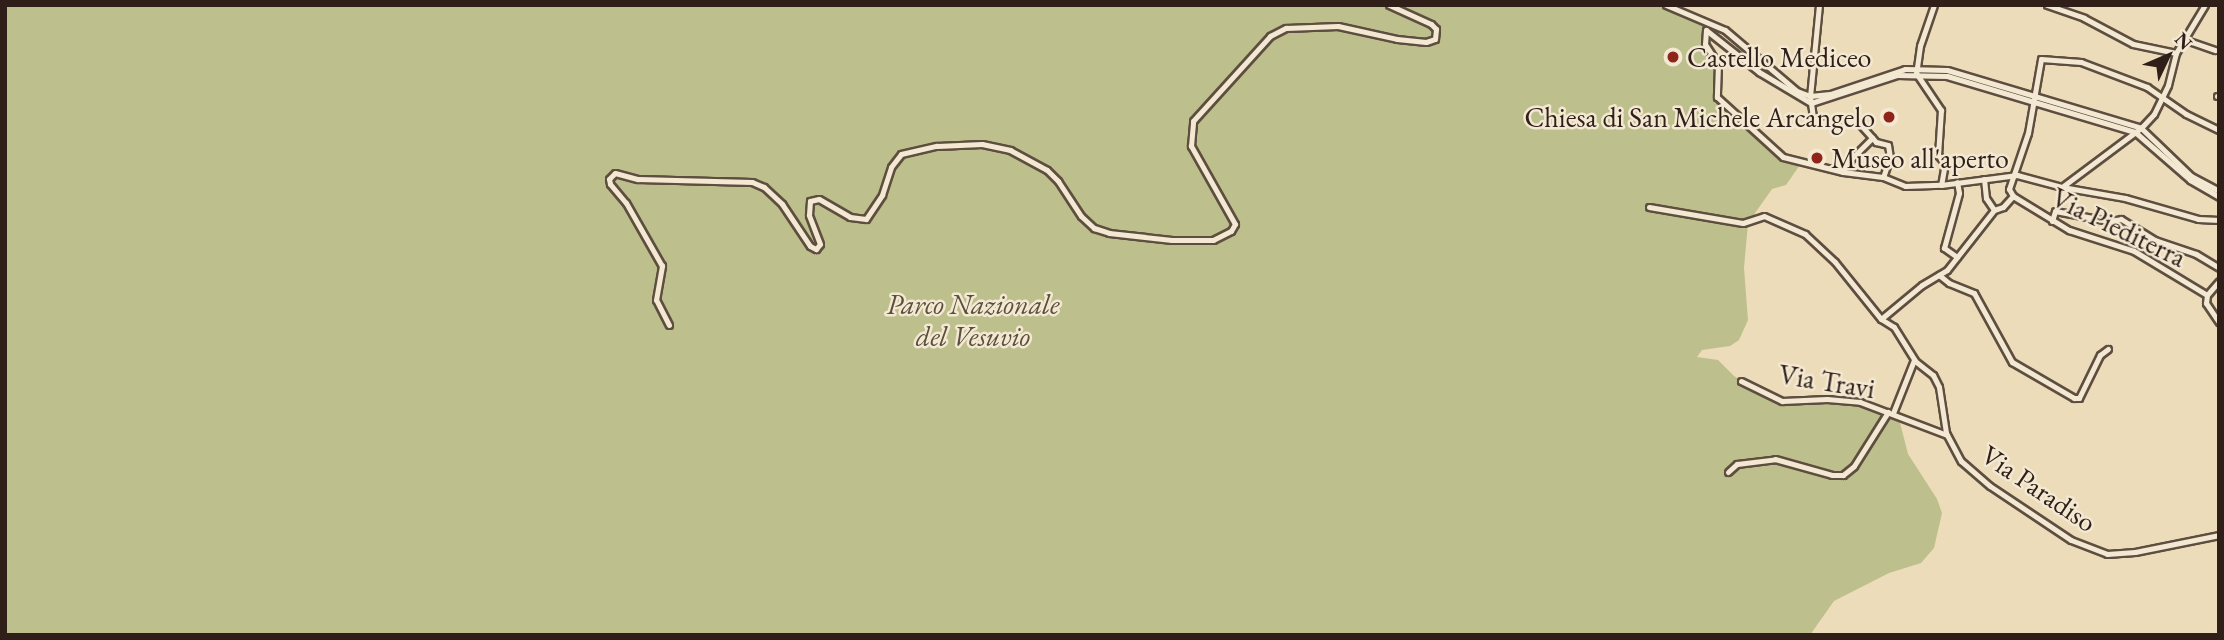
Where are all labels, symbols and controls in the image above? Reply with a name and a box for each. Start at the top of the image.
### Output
north arrow [2133,21,2203,91]
text: N [2169,27,2198,55]
place label: Castello Mediceo [1687,40,1871,74]
marker: Castello Mediceo [1665,49,1681,65]
place label: Chiesa di San Michele Arcangelo [1524,100,1875,134]
marker: Chiesa di San Michele Arcangelo [1881,109,1897,125]
place label: Museo all'aperto [1831,141,2009,175]
marker: Museo all'aperto [1809,150,1825,166]
street label: Via Piediterra [2046,180,2192,274]
park label: Parco Nazionale del Vesuvio [887,287,1059,353]
street label: Via Travi [1777,357,1877,405]
street label: Via Paradiso [1975,437,2103,539]

